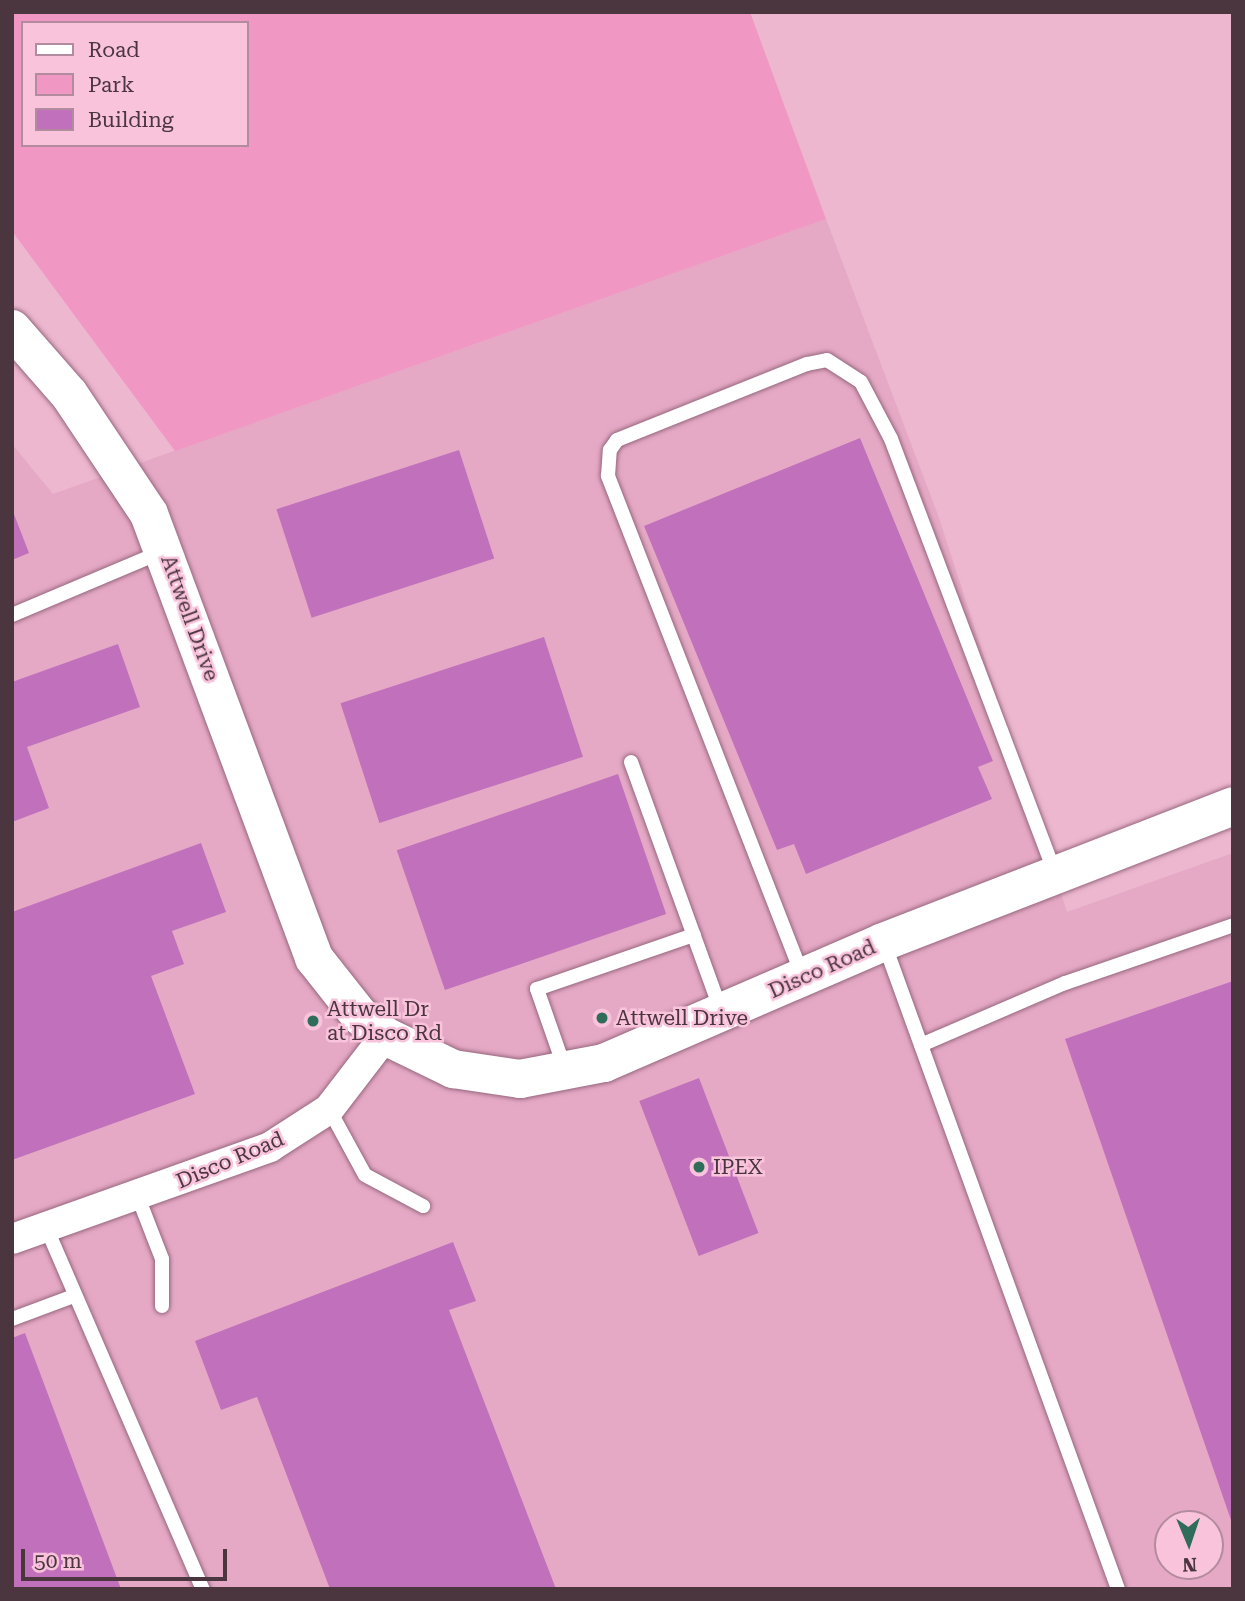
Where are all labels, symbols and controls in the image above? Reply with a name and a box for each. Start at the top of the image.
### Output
legend [21,21,248,147]
text: Road [88,38,140,62]
text: Park [88,73,134,97]
text: Building [88,108,174,132]
street label: Attwell Drive [156,552,224,684]
street label: Disco Road [765,934,879,1004]
place label: Attwell Dr at Disco Rd [327,996,442,1046]
place label: Attwell Drive [616,1005,748,1031]
marker: Attwell Drive [594,1010,610,1026]
marker: Attwell Dr at Disco Rd [305,1013,321,1029]
street label: Disco Road [172,1126,288,1194]
place label: IPEX [713,1154,763,1180]
marker: IPEX [691,1159,707,1175]
north arrow [1154,1510,1224,1580]
scale bar [24,1534,231,1578]
text: 50 m [34,1549,82,1573]
text: N [1182,1553,1197,1576]

